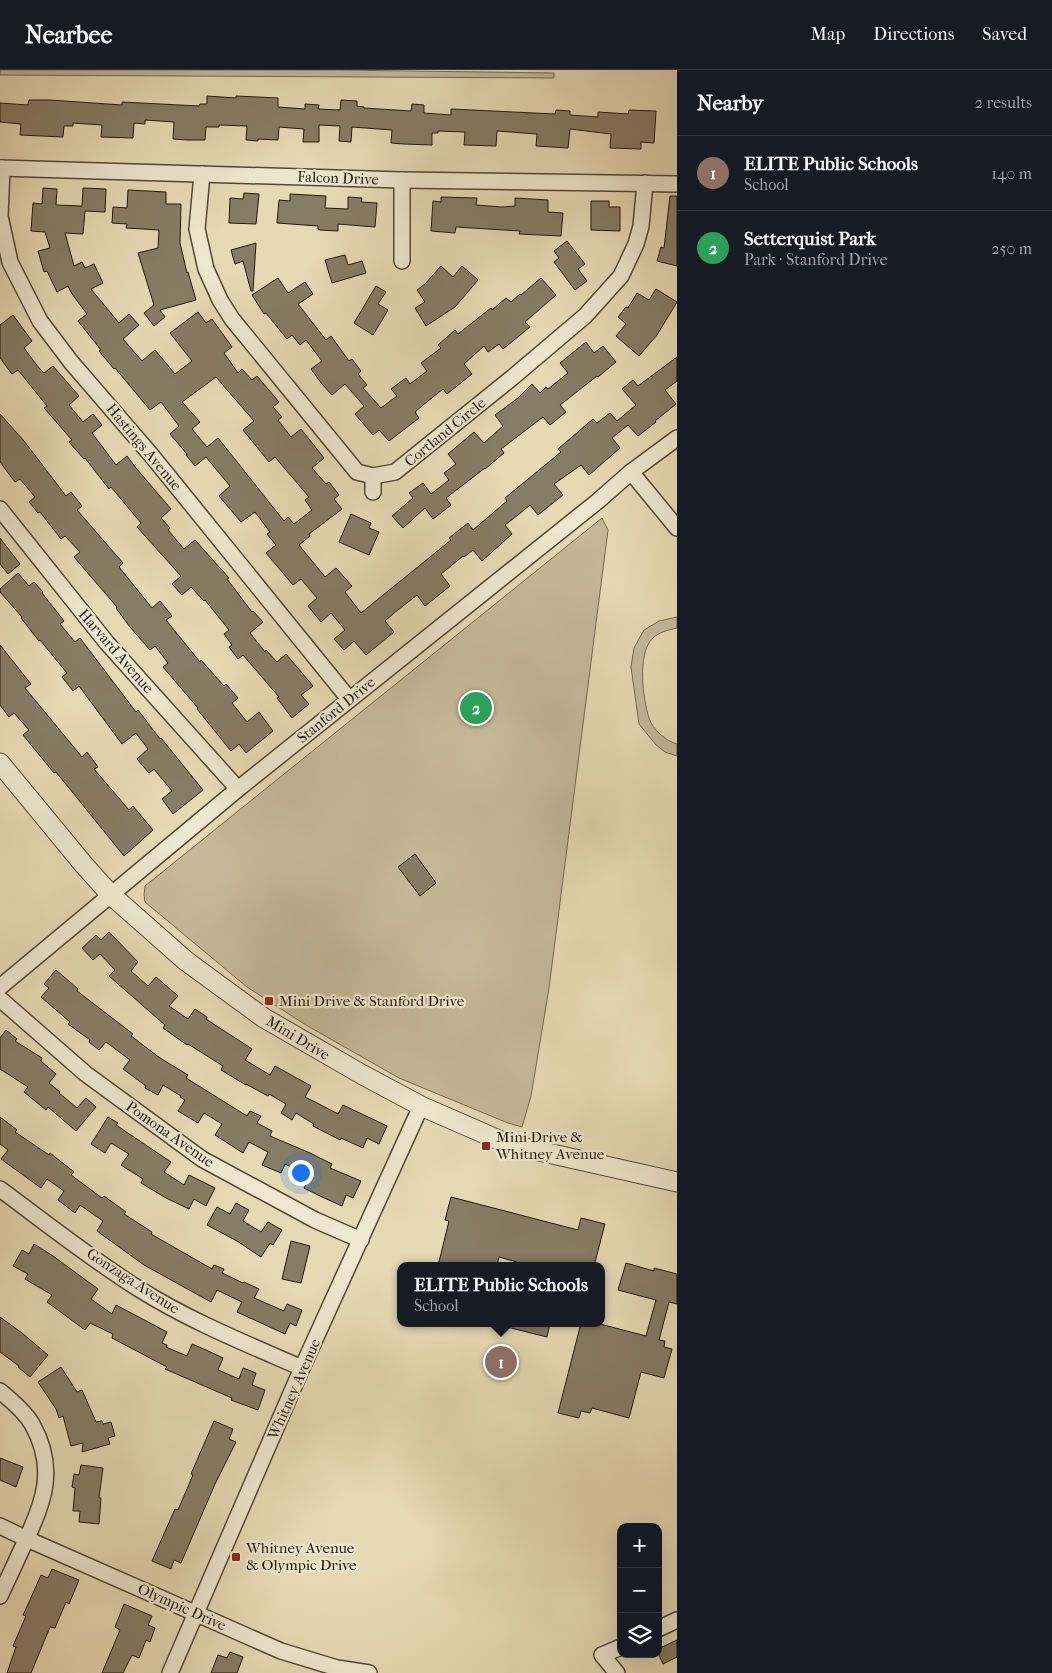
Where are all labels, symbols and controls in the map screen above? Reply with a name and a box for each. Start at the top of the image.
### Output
text: Nearbee [25,21,112,49]
text: Map [811,24,845,45]
text: Directions [873,24,954,45]
text: Saved [982,24,1027,45]
text: Nearby [697,91,763,115]
text: 2 results [975,93,1032,112]
text: ELITE Public Schools [744,153,918,175]
text: 1 [710,164,716,183]
text: 140 m [991,164,1032,183]
street label: Falcon Drive [297,168,380,188]
text: School [744,175,789,194]
text: Setterquist Park [744,228,876,250]
text: 2 [709,239,717,258]
text: 250 m [991,239,1032,258]
text: Park · Stanford Drive [744,250,887,269]
street label: Cortland Circle [401,393,490,470]
street label: Hastings Avenue [102,400,186,495]
street label: Harvard Avenue [75,605,158,697]
street label: Stanford Drive [293,673,379,747]
pin: 2 [460,689,492,727]
place label: Mini Drive & Stanford Drive [279,992,465,1010]
marker: Mini Drive & Stanford Drive [263,995,275,1007]
street label: Mini Drive [263,1012,334,1064]
street label: Pomona Avenue [122,1097,218,1171]
place label: Mini Drive & Whitney Avenue [495,1128,605,1163]
marker: Mini Drive & Whitney Avenue [480,1140,492,1152]
your location [288,1160,314,1186]
street label: Gonzaga Avenue [83,1244,183,1318]
popup [397,1262,605,1327]
text: ELITE Public Schools [414,1274,588,1296]
text: School [414,1296,459,1315]
street label: Whitney Avenue [263,1335,324,1443]
pin: 1 [485,1343,517,1381]
map controls [617,1523,662,1658]
button: + [617,1523,662,1568]
place label: Whitney Avenue & Olympic Drive [245,1539,357,1574]
marker: Whitney Avenue & Olympic Drive [230,1551,242,1563]
button: − [617,1568,662,1613]
street label: Olympic Drive [135,1579,230,1635]
button: layers [617,1613,662,1658]

